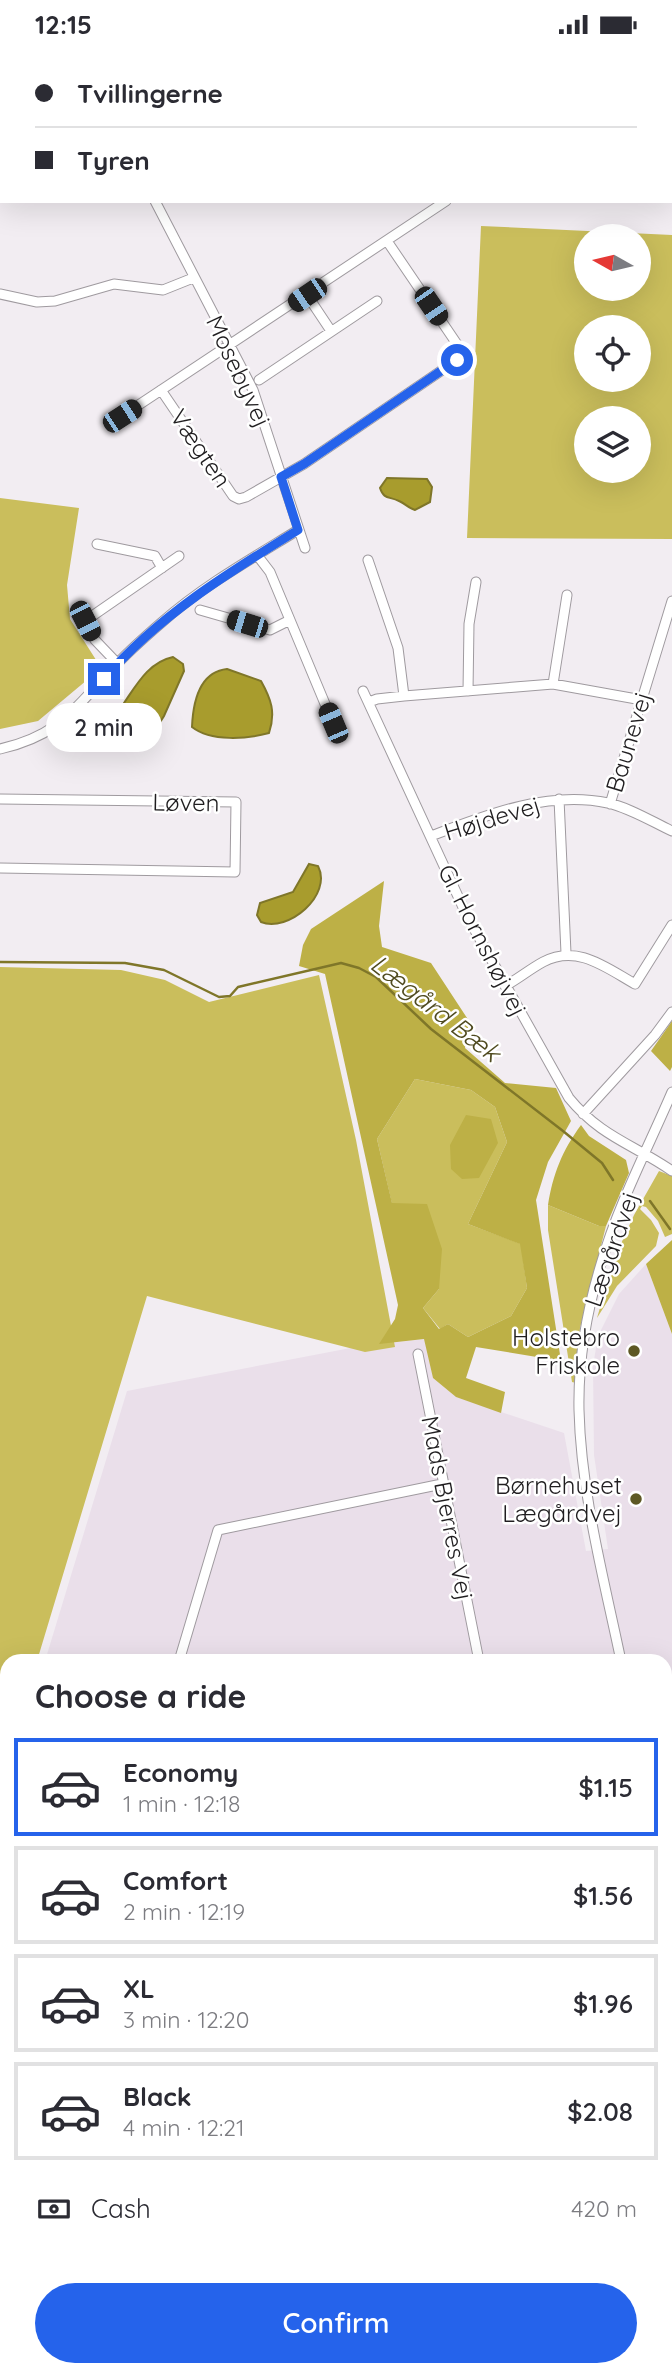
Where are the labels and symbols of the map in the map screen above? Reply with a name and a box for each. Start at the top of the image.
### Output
north arrow [574,224,651,301]
car [284,275,331,315]
car [411,283,452,329]
street label: Mosebyvej [200,310,278,432]
route start [441,344,473,376]
car [99,396,146,436]
street label: Vægten [164,403,238,493]
car [67,598,104,644]
car [224,608,271,640]
route end [88,663,120,695]
street label: Baunevej [599,688,657,796]
car [316,700,351,746]
callout: 2 min [46,703,162,753]
street label: Løven [152,786,220,818]
street label: Højdevej [440,789,544,847]
street label: Gl. Hornshøjvej [432,859,534,1021]
water label: Lægård Bæk [364,947,509,1070]
street label: Lægårdvej [577,1188,645,1310]
place label: Holstebro Friskole [512,1322,620,1380]
marker: Holstebro Friskole [626,1343,642,1359]
street label: Mads Bjerres Vej [415,1413,481,1603]
place label: Børnehuset Lægårdvej [495,1470,622,1528]
marker: Børnehuset Lægårdvej [628,1491,644,1507]

